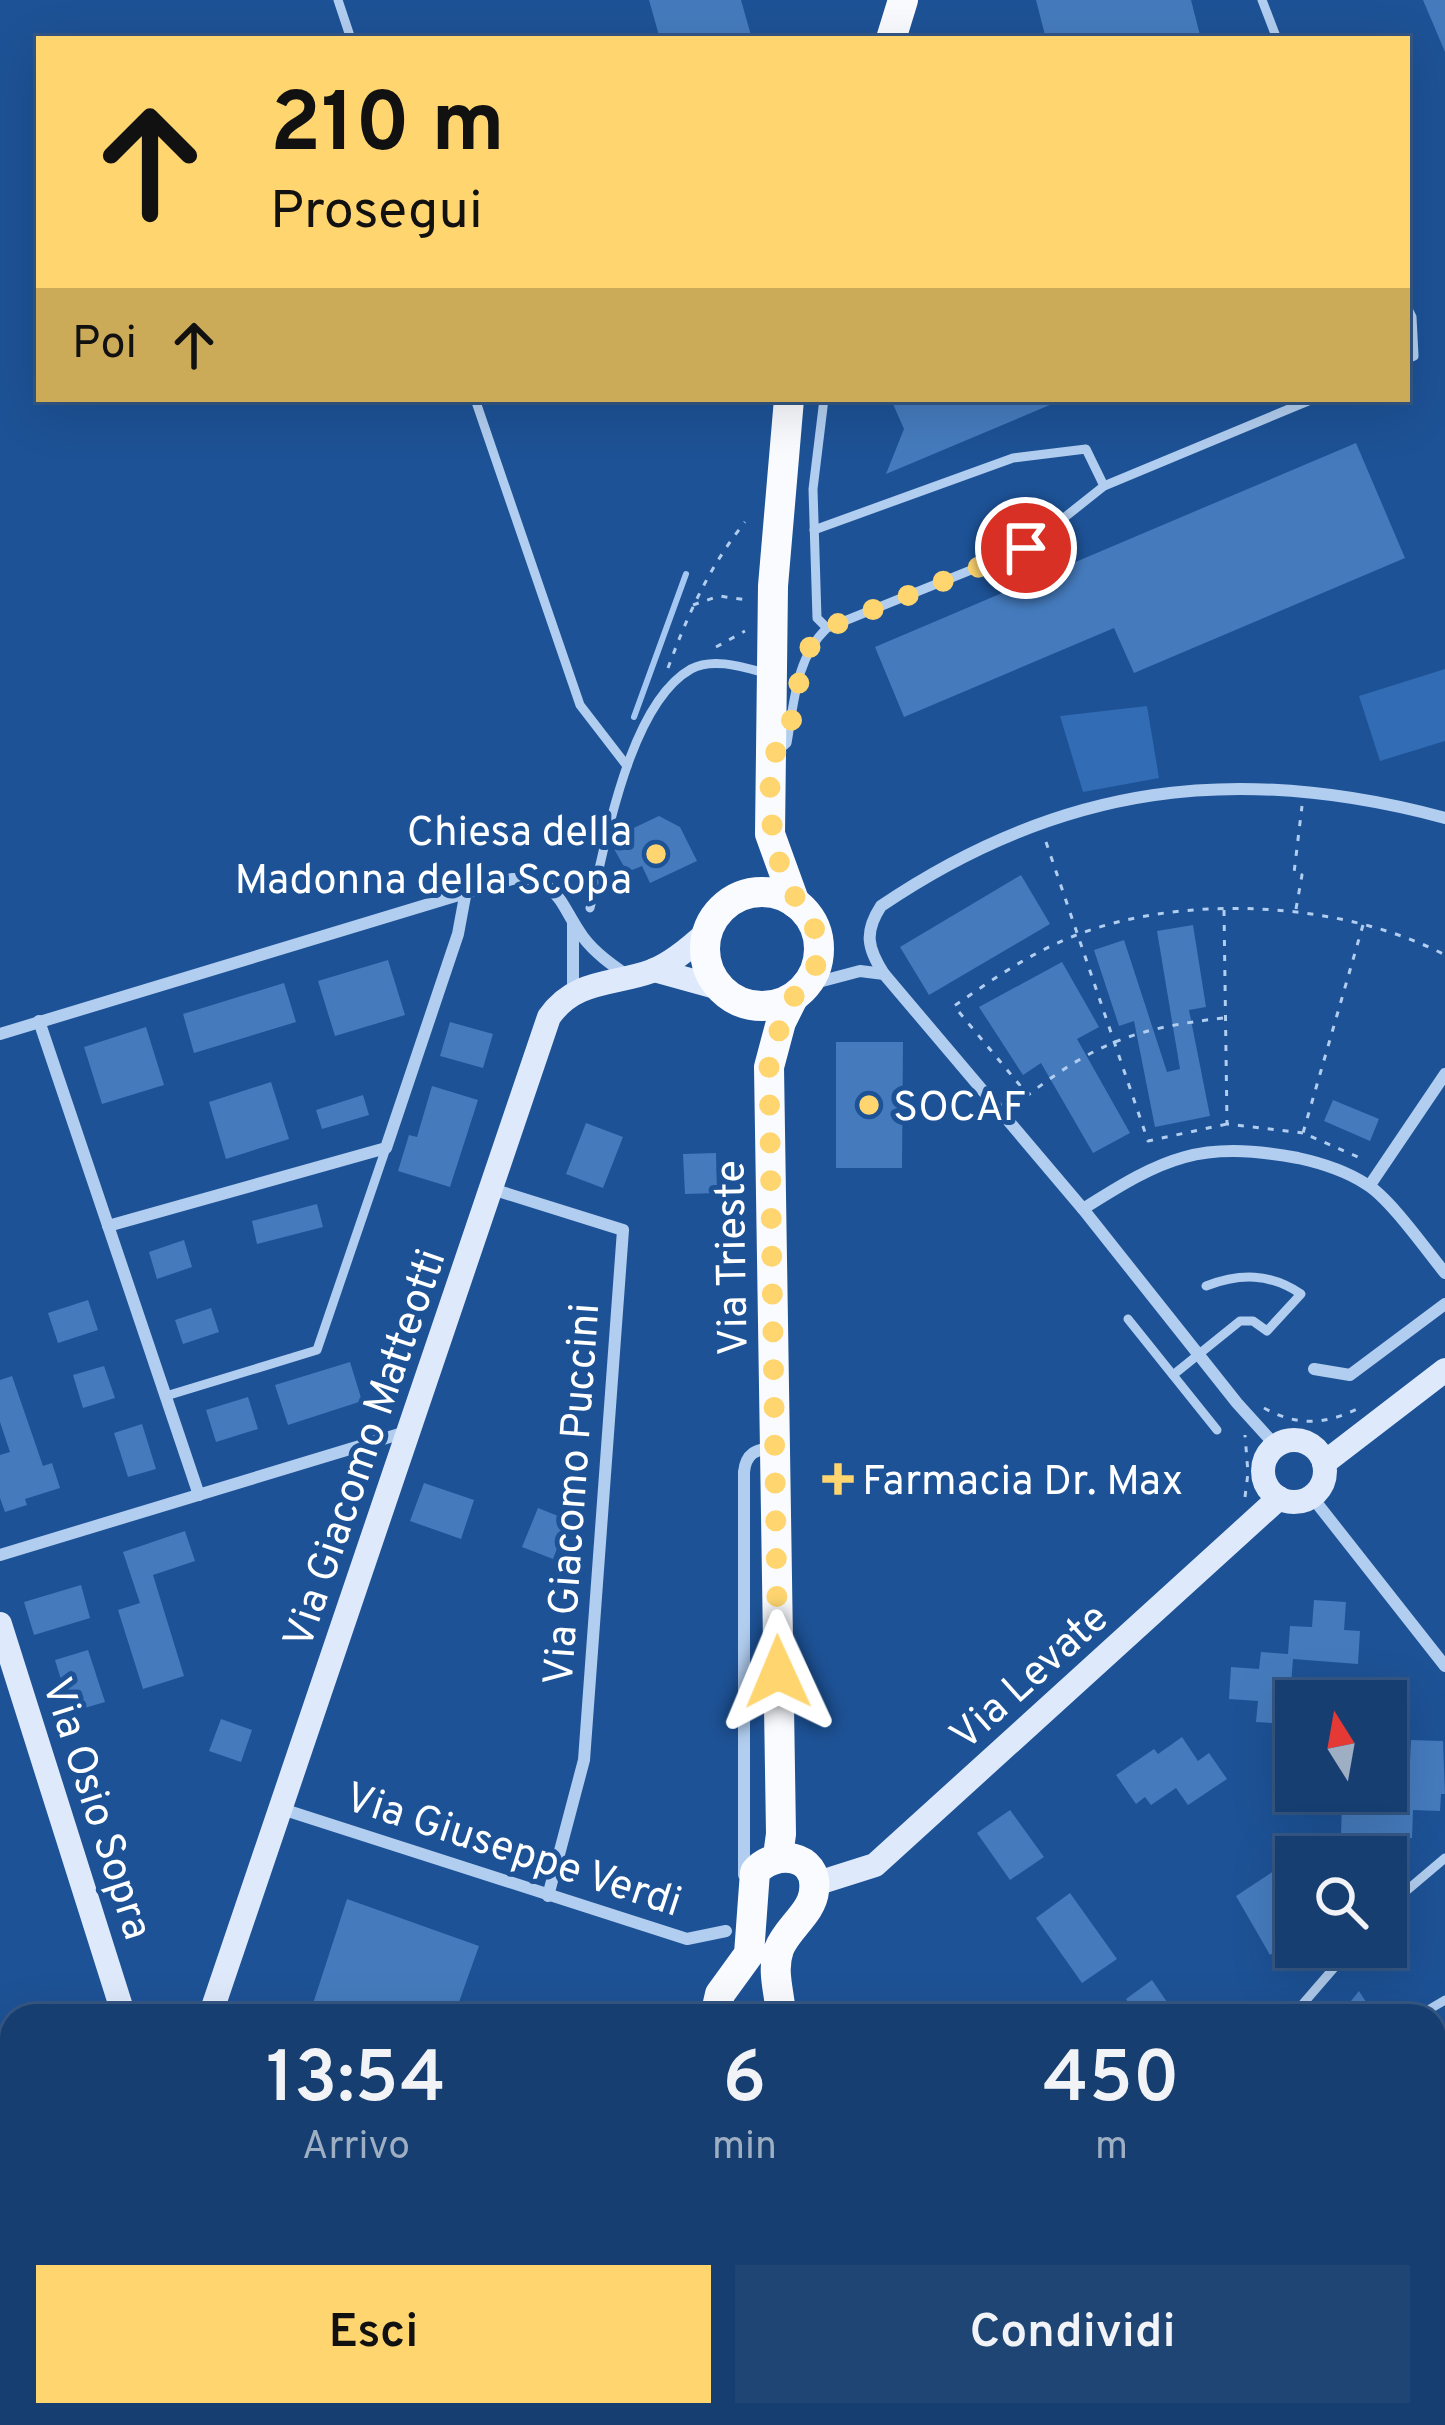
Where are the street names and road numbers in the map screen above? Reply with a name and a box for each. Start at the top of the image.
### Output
street label: Via Trieste [706,1160,763,1356]
street label: Via Giacomo Matteotti [274,1243,460,1656]
street label: Via Giacomo Puccini [535,1301,614,1687]
street label: Via Levate [941,1593,1121,1763]
street label: Via Osio Sopra [27,1672,162,1947]
street label: Via Giuseppe Verdi [338,1773,687,1932]

